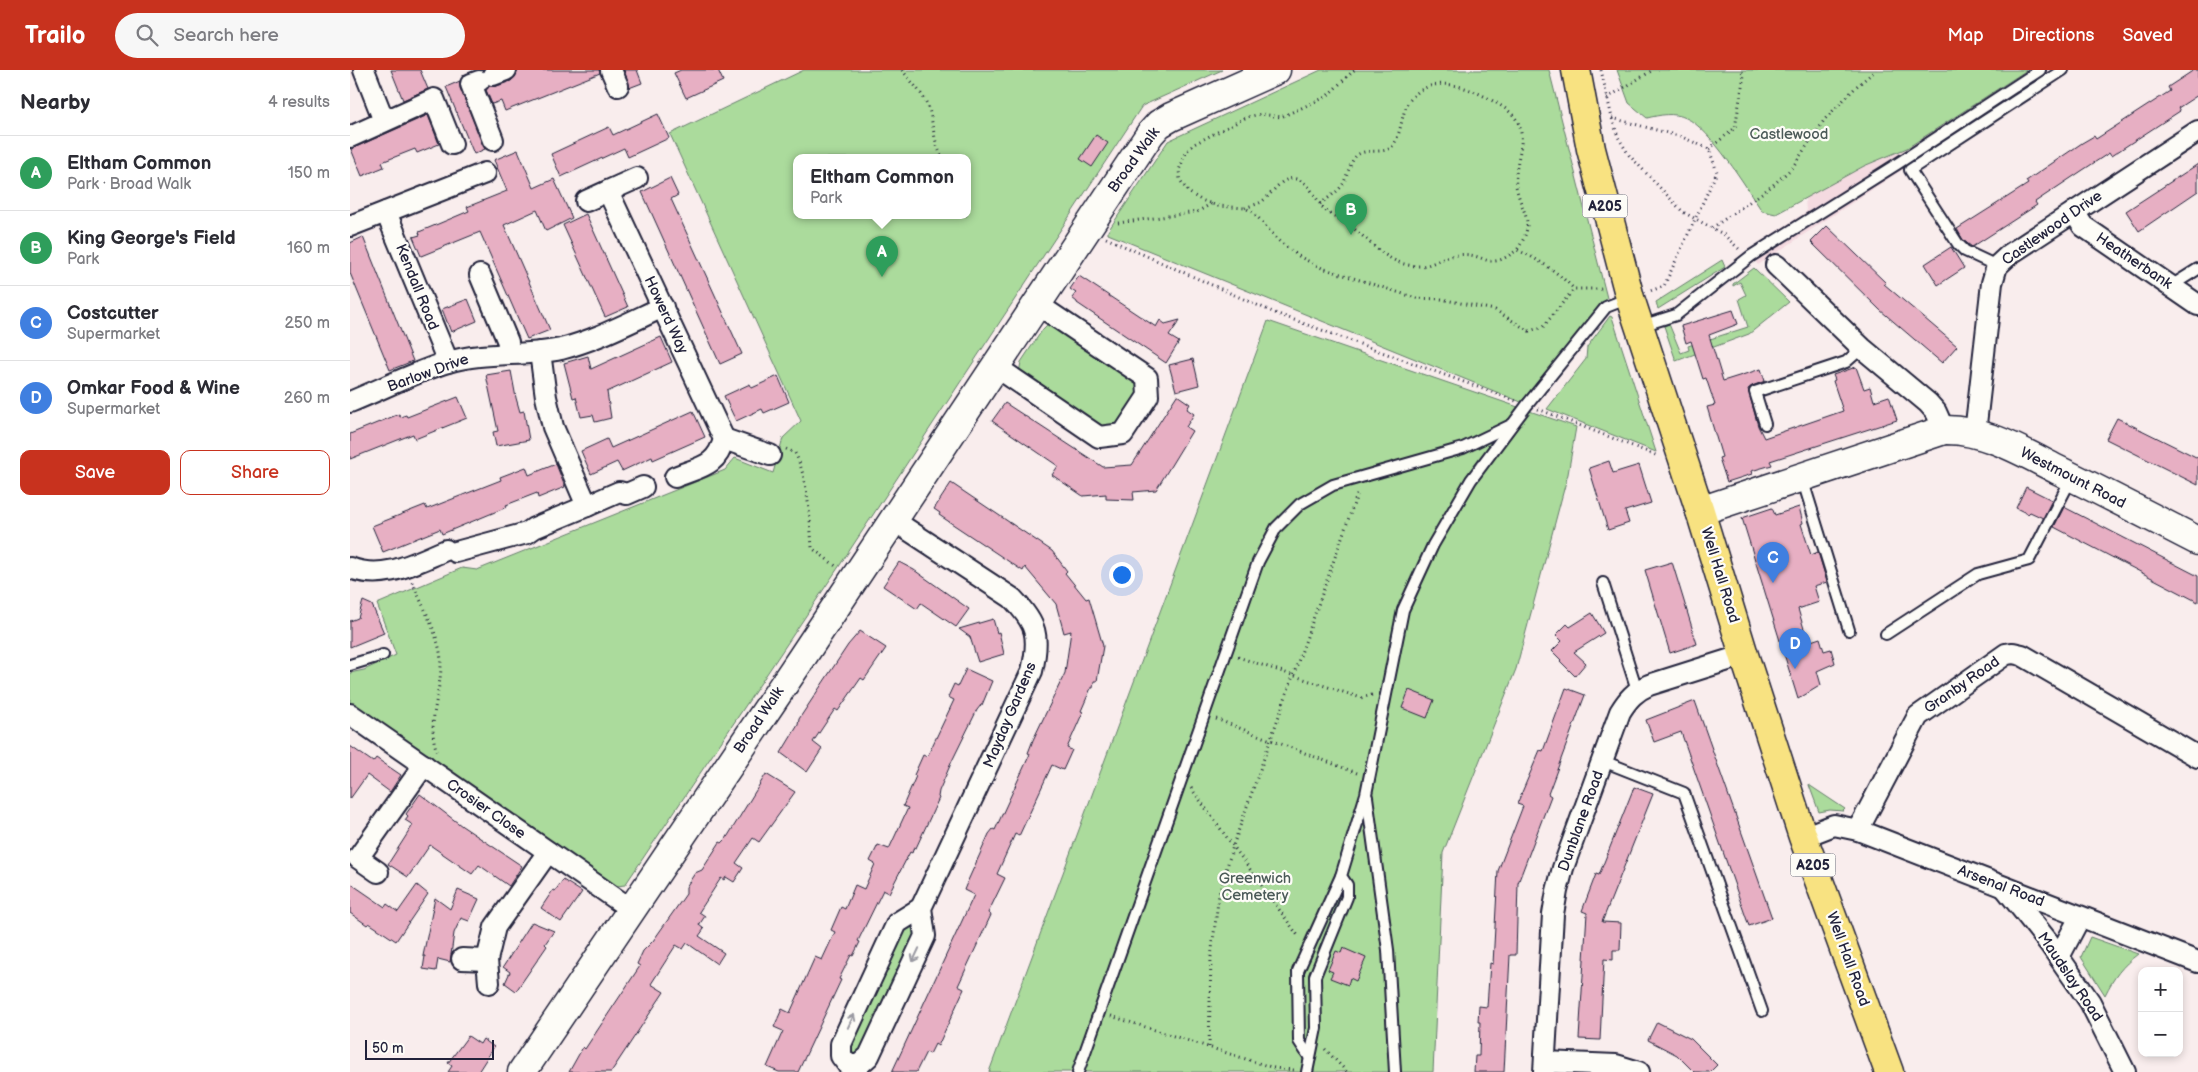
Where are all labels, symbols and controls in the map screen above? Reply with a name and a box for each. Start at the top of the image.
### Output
search box [115,13,465,58]
text: Trailo [25,21,85,50]
icon: search [133,21,161,49]
text: Search here [173,24,279,47]
text: Map [1948,25,1984,46]
text: Directions [2012,25,2094,46]
text: Saved [2122,25,2173,46]
text: Nearby [20,90,90,115]
text: 4 results [268,93,330,112]
street label: Broad Walk [1104,123,1165,197]
park label: Castlewood [1750,125,1828,144]
text: Eltham Common [67,152,211,175]
popup [793,154,971,219]
text: A [31,164,41,183]
text: 150 m [288,164,330,183]
text: Eltham Common [810,166,954,189]
text: Park · Broad Walk [67,175,191,194]
street label: Castlewood Drive [1998,186,2106,270]
text: Park [810,189,842,208]
pin: B [1335,194,1367,235]
road number: A205 [1582,194,1628,218]
text: King George's Field [67,227,236,250]
street label: Heatherbank [2092,228,2176,294]
pin: A [866,236,898,277]
text: B [30,239,42,258]
text: 160 m [287,239,330,258]
street label: Kendall Road [391,241,443,333]
text: Park [67,250,99,269]
street label: Howerd Way [640,273,692,357]
text: Costcutter [67,302,159,325]
text: C [30,314,42,333]
text: 250 m [284,314,330,333]
text: Supermarket [67,325,160,344]
street label: Barlow Drive [385,349,471,397]
text: Omkar Food & Wine [67,377,240,400]
text: D [30,389,42,408]
text: 260 m [284,389,330,408]
text: Supermarket [67,400,160,419]
street label: Westmount Road [2017,443,2129,513]
button: Save [20,450,170,495]
button: Share [180,450,330,495]
street label: Well Hall Road [1696,525,1744,625]
pin: C [1757,542,1789,583]
your location [1109,562,1135,588]
pin: D [1779,628,1811,669]
street label: Granby Road [1921,652,2003,718]
street label: Mayday Gardens [979,659,1041,771]
street label: Broad Walk [730,682,789,757]
street label: Dunblane Road [1554,768,1608,874]
street label: Crosier Close [443,775,529,843]
road number: A205 [1790,854,1836,876]
street label: Arsenal Road [1955,861,2047,911]
park label: Greenwich Cemetery [1219,869,1291,905]
street label: Well Hall Road [1822,909,1874,1009]
street label: Maudslay Road [2033,929,2107,1025]
one-way arrow [911,947,921,962]
map controls [2138,967,2183,1057]
button: + [2138,967,2183,1012]
button: − [2138,1012,2183,1057]
one-way arrow [847,1014,857,1029]
scale bar [365,1037,494,1060]
text: 50 m [372,1040,404,1057]

